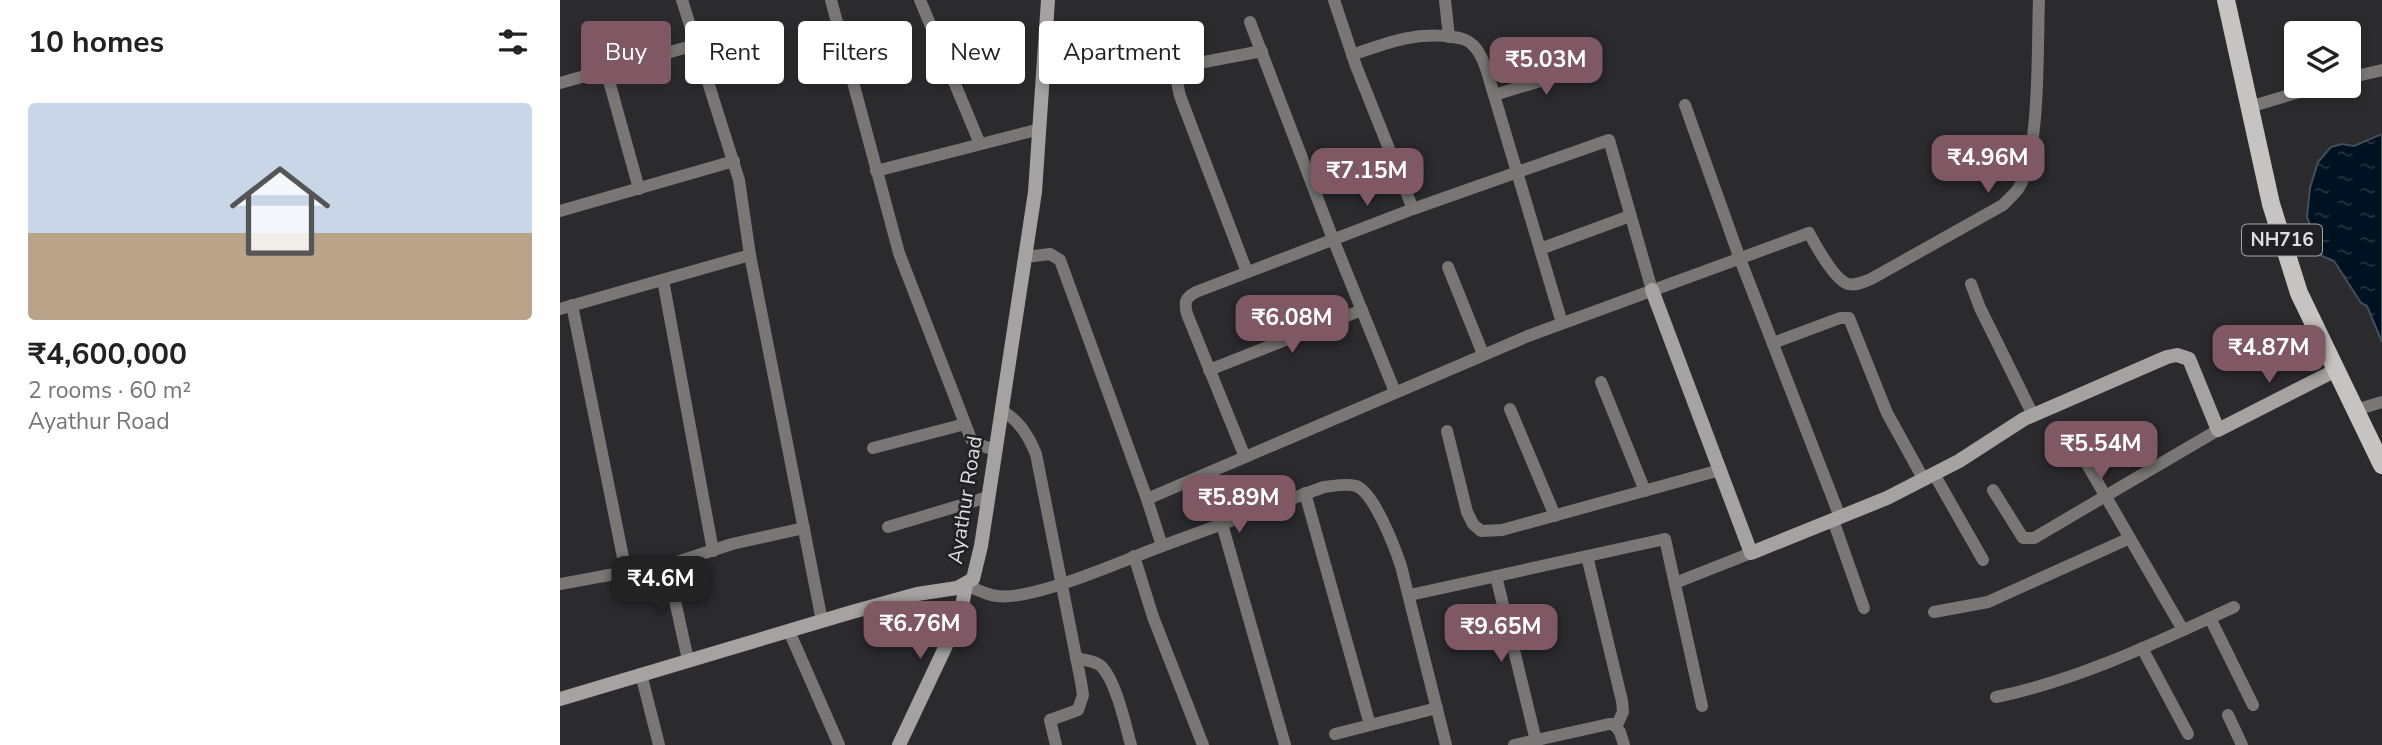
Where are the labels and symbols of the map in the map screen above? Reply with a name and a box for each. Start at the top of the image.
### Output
pin: ₹5.03M [1489,38,1603,97]
pin: ₹4.96M [1931,136,2045,195]
pin: ₹7.15M [1310,148,1424,208]
road number: NH716 [2242,224,2322,256]
pin: ₹6.08M [1235,296,1349,355]
pin: ₹4.87M [2212,326,2326,385]
pin: ₹5.54M [2044,421,2158,481]
street label: Ayathur Road [941,434,989,566]
pin: ₹5.89M [1182,476,1296,535]
pin: ₹4.6M [612,556,710,616]
pin: ₹6.76M [863,602,977,661]
pin: ₹9.65M [1444,604,1558,664]

